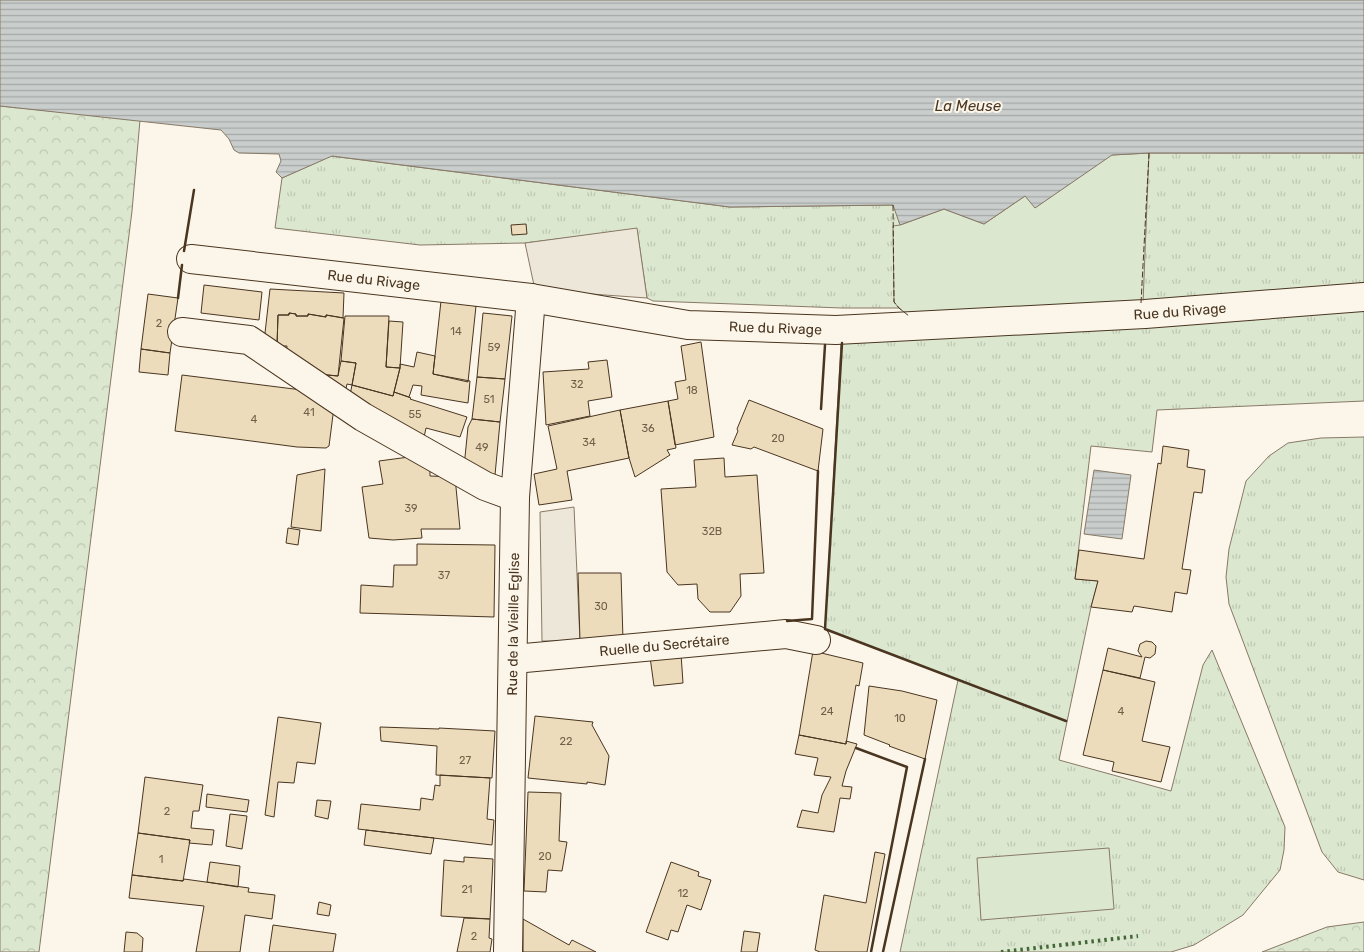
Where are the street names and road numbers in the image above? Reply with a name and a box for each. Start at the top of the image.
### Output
street label: Rue du Rivage [327,267,421,294]
street label: Rue du Rivage [1133,300,1227,324]
street label: Rue du Rivage [729,318,822,339]
street label: Rue de la Vieille Eglise [504,552,523,696]
street label: Ruelle du Secrétaire [599,631,730,660]

